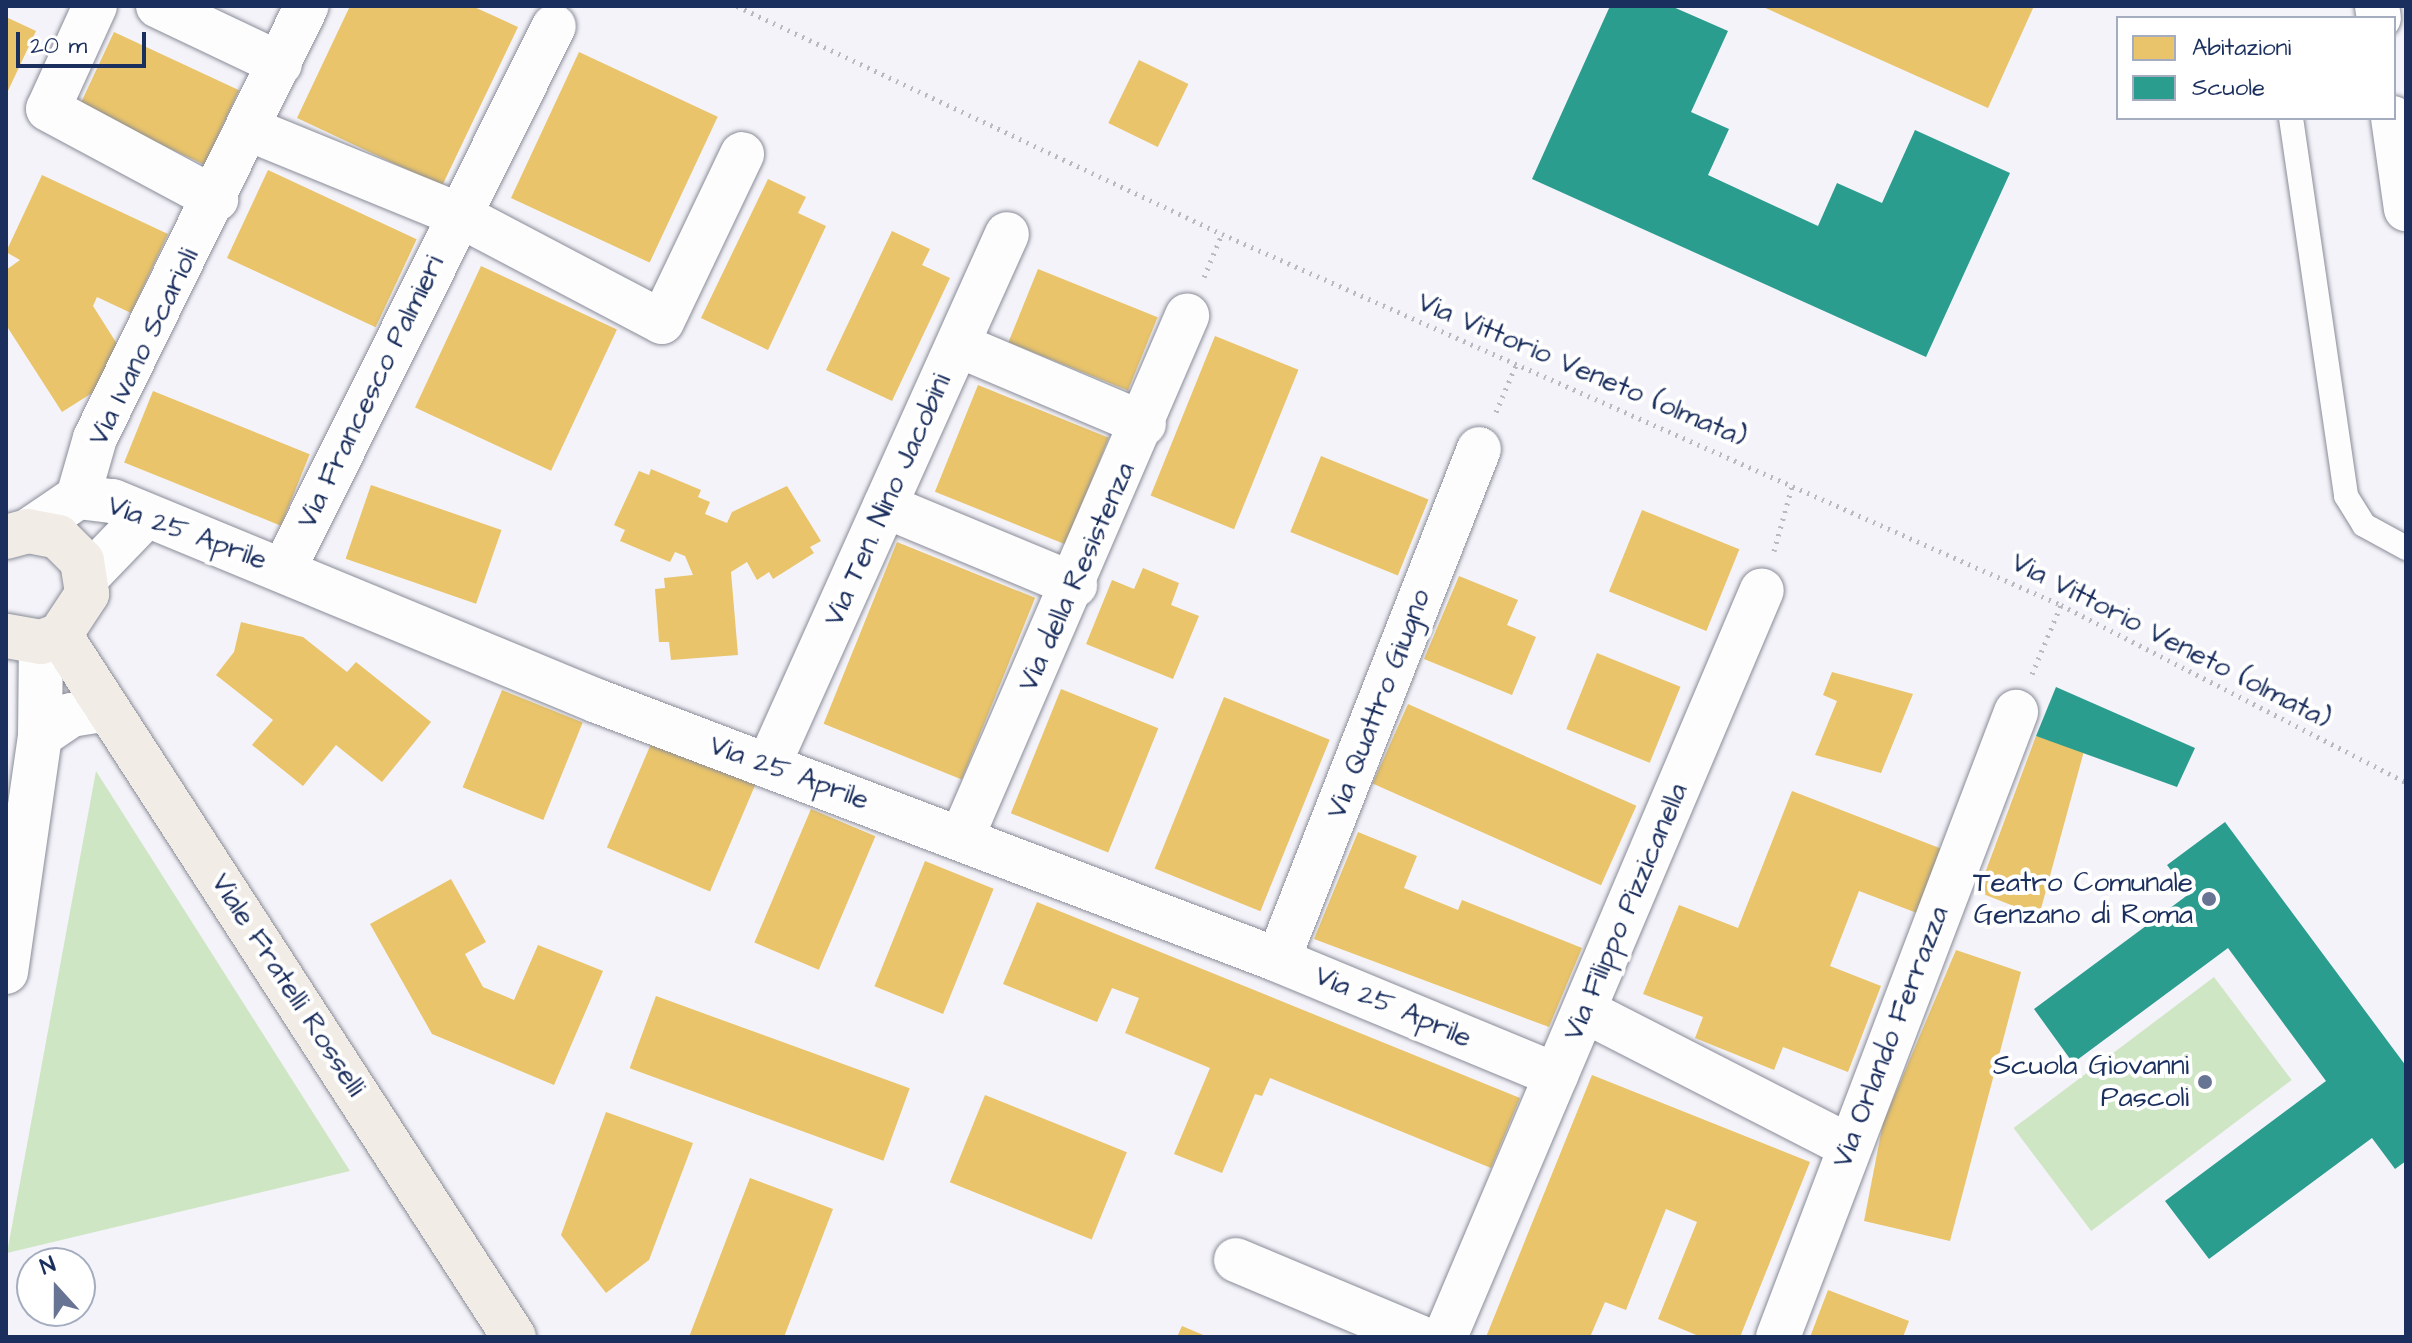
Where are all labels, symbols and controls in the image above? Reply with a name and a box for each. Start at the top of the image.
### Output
scale bar [20,16,150,66]
legend [2116,16,2396,120]
text: 20 m [30,29,87,63]
text: Abitazioni [2192,31,2291,65]
text: Scuole [2192,71,2265,105]
street label: Via Ivano Scarioli [82,243,206,451]
street label: Via Francesco Palmieri [290,250,452,534]
street label: Via Vittorio Veneto (olmata) [1412,285,1752,455]
street label: Via Ten. Nino Jacobini [817,369,959,631]
street label: Via della Resistenza [1011,457,1143,697]
street label: Via 25 Aprile [103,489,271,577]
street label: Via Vittorio Veneto (olmata) [2006,546,2336,736]
street label: Via Quattro Giugno [1320,585,1438,823]
street label: Via 25 Aprile [705,729,873,817]
street label: Via Filippo Pizzicanella [1557,778,1695,1046]
place label: Teatro Comunale Genzano di Roma [1973,866,2193,932]
street label: Viale Fratelli Rosselli [203,867,373,1103]
marker: Teatro Comunale Genzano di Roma [2200,890,2218,908]
street label: Via Orlando Ferrazza [1826,902,1956,1172]
street label: Via 25 Aprile [1310,959,1476,1055]
place label: Scuola Giovanni Pascoli [1993,1049,2189,1115]
marker: Scuola Giovanni Pascoli [2196,1073,2214,1091]
north arrow [16,1247,96,1327]
text: N [36,1249,60,1283]

